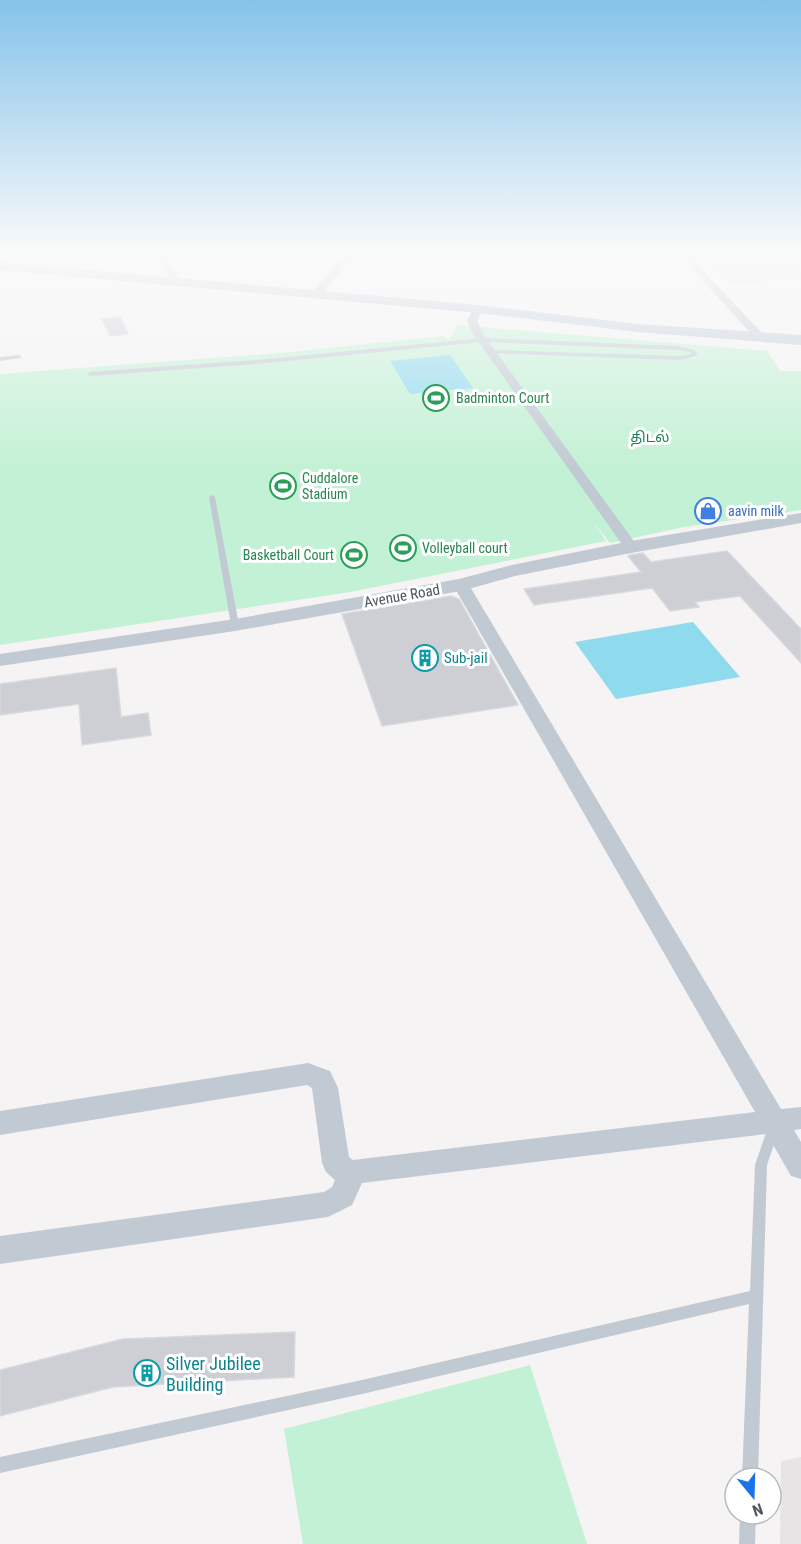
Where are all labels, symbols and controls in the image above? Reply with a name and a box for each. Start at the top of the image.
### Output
sports icon: Badminton Court [421,383,451,413]
place label: Badminton Court [456,390,549,406]
park label: திடல் [630,429,670,447]
place label: Cuddalore Stadium [302,470,359,502]
sports icon: Cuddalore Stadium [268,471,298,501]
shop icon: aavin milk [693,496,723,526]
place label: aavin milk [728,503,784,519]
sports icon: Volleyball court [388,533,418,563]
sports icon: Basketball Court [339,540,369,570]
place label: Volleyball court [422,540,508,556]
place label: Basketball Court [243,547,334,563]
street label: Avenue Road [363,580,441,612]
building icon: Sub-jail [410,643,440,673]
place label: Sub-jail [444,649,488,667]
place label: Silver Jubilee Building [166,1353,261,1395]
building icon: Silver Jubilee Building [132,1358,162,1388]
north arrow [723,1466,783,1526]
text: N [750,1499,765,1520]

